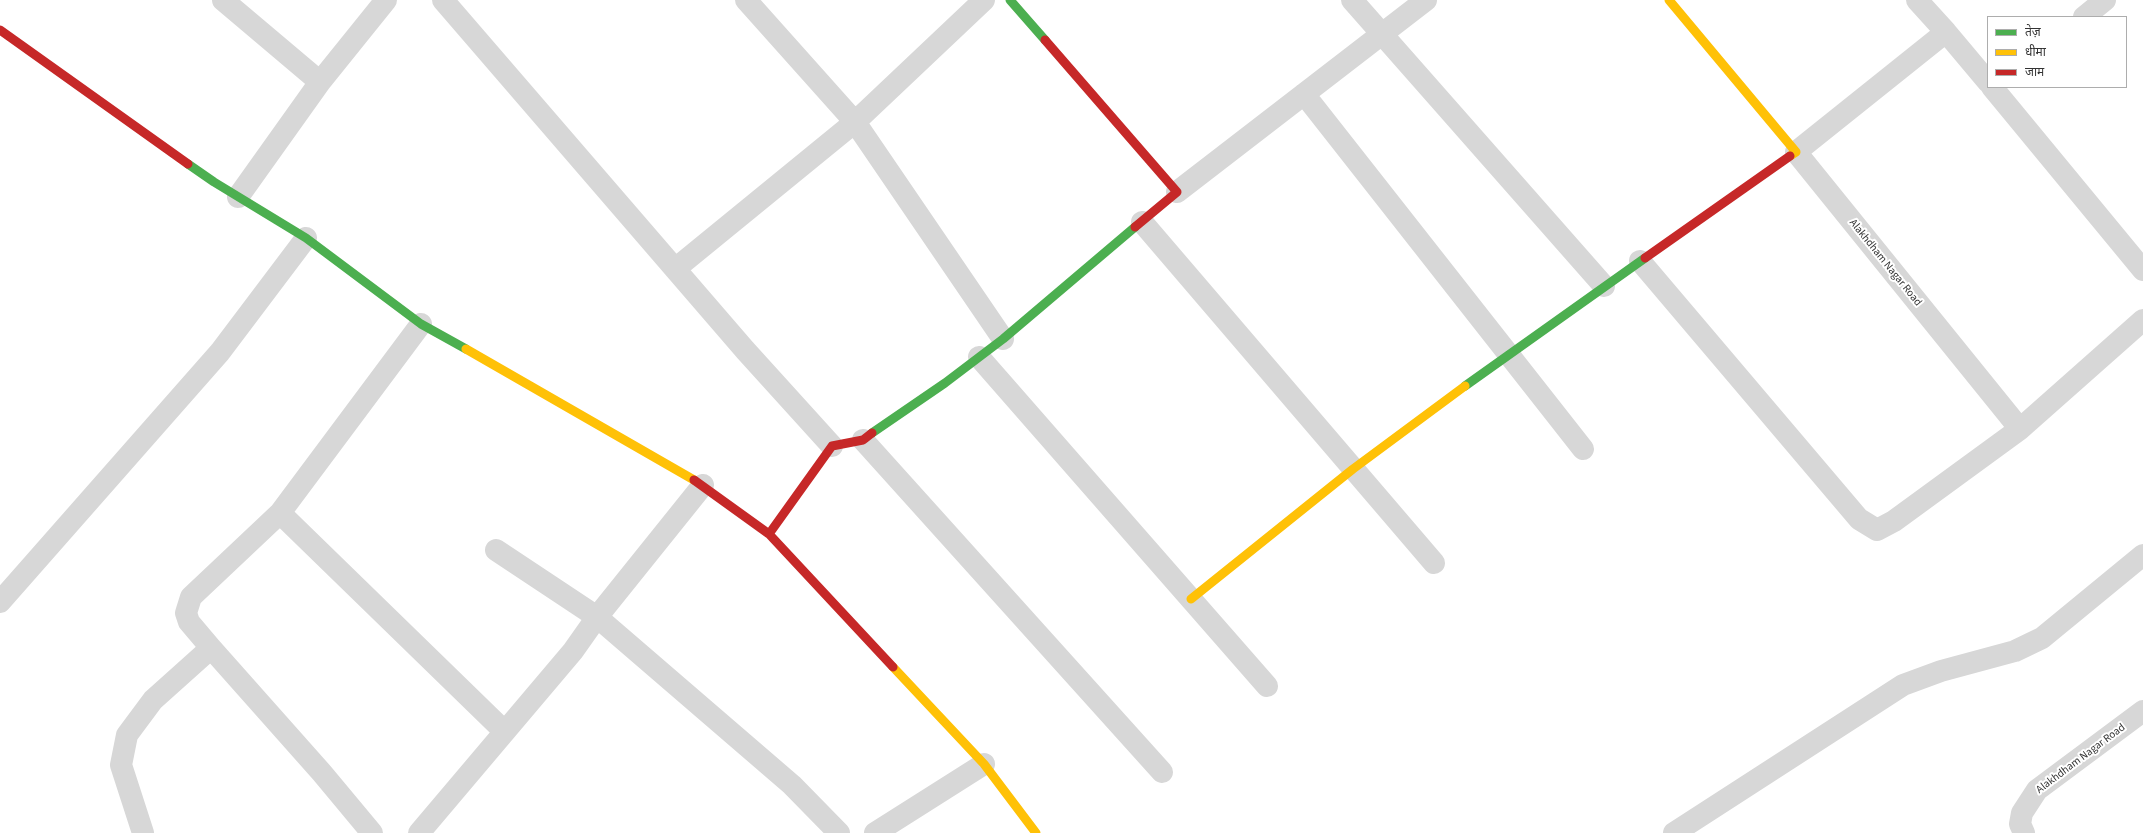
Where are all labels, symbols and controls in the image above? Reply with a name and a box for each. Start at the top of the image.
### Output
legend [1987,16,2127,88]
text: तेज़ [2025,24,2041,41]
text: धीमा [2025,44,2046,61]
text: जाम [2025,64,2044,81]
street label: Alakhdham Nagar Road [1846,217,1924,309]
street label: Alakhdham Nagar Road [2034,721,2128,797]

